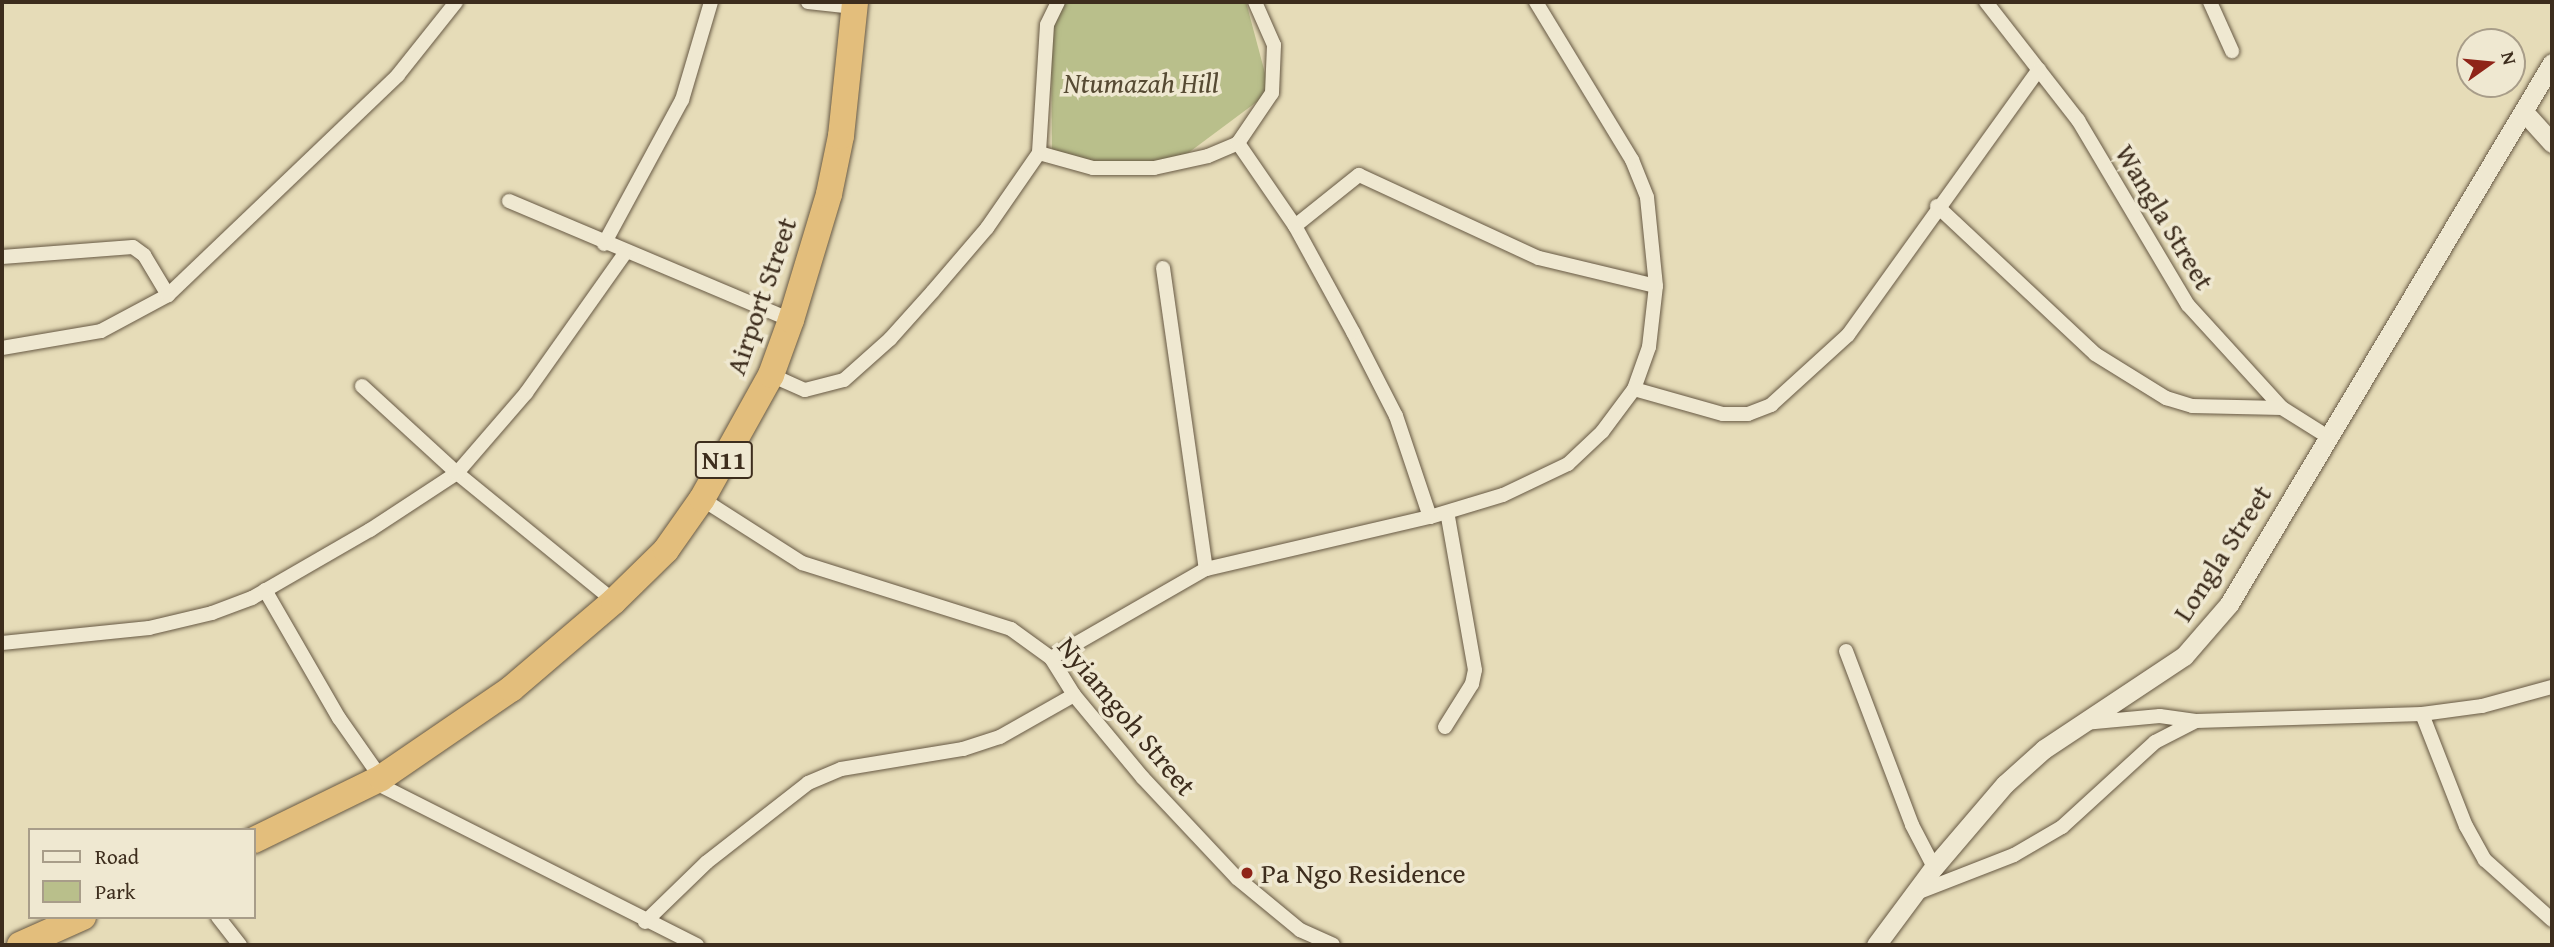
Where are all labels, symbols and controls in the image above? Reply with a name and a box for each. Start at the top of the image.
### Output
north arrow [2456,28,2526,98]
text: N [2494,48,2525,68]
park label: Ntumazah Hill [1063,66,1219,100]
street label: Wangla Street [2108,138,2222,296]
street label: Airport Street [718,213,804,379]
road number: N11 [694,437,754,482]
street label: Longla Street [2166,479,2278,627]
street label: Nyiamgoh Street [1051,630,1203,802]
legend [28,828,256,919]
text: Road [95,841,139,872]
place label: Pa Ngo Residence [1261,856,1466,890]
marker: Pa Ngo Residence [1239,865,1255,881]
text: Park [95,876,136,907]

